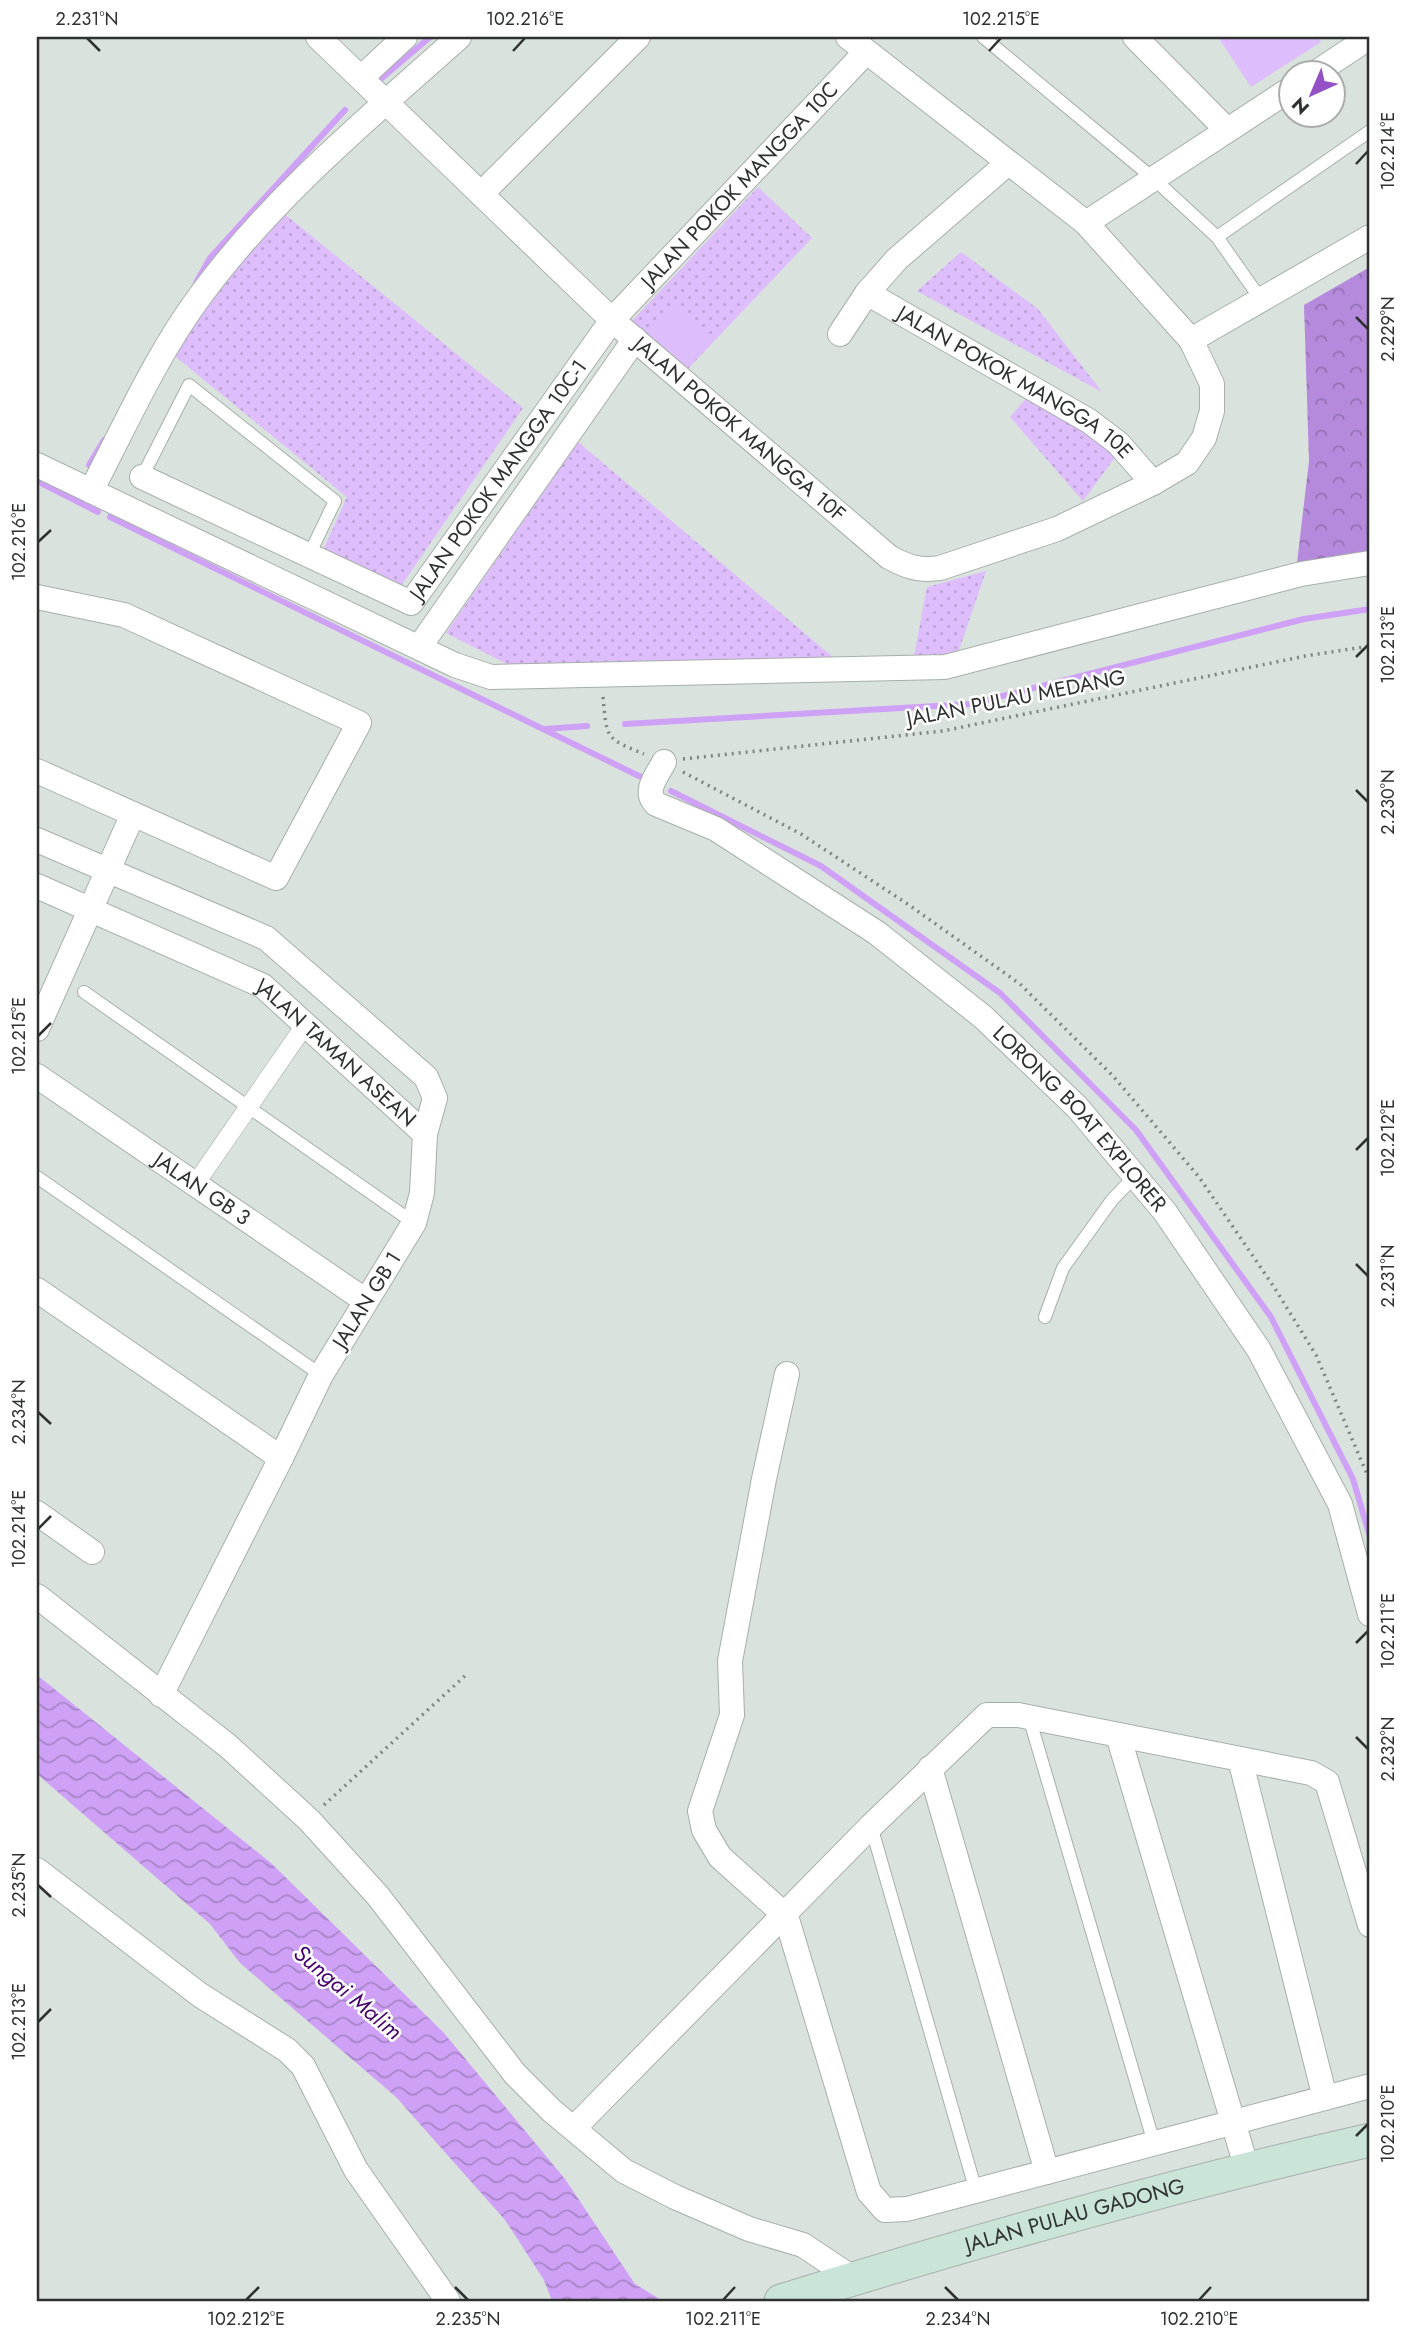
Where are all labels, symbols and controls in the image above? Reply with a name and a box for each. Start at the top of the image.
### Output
text: 2.231°N [56,6,118,32]
text: 102.216°E [486,6,564,32]
text: 102.215°E [962,6,1040,32]
north arrow [1278,60,1348,130]
street label: JALAN POKOK MANGGA 10C [632,75,845,297]
text: N [1286,91,1315,121]
text: 102.214°E [1375,112,1401,190]
text: 2.229°N [1375,296,1401,362]
street label: JALAN POKOK MANGGA 10E [889,297,1140,465]
street label: JALAN POKOK MANGGA 10F [625,328,852,529]
street label: JALAN POKOK MANGGA 10C-1 [401,354,594,609]
text: 102.216°E [6,503,32,581]
text: 102.213°E [1375,606,1401,684]
street label: JALAN PULAU MEDANG [901,662,1128,734]
text: 2.230°N [1375,769,1401,835]
street label: JALAN TAMAN ASEAN [250,969,423,1134]
text: 102.215°E [6,997,32,1075]
street label: LORONG BOAT EXPLORER [986,1019,1174,1218]
text: 102.212°E [1375,1099,1401,1177]
street label: JALAN GB 3 [145,1143,256,1233]
text: 2.231°N [1375,1245,1401,1307]
street label: JALAN GB 1 [324,1246,409,1357]
text: 2.234°N [6,1379,32,1445]
text: 102.214°E [6,1490,32,1568]
text: 102.211°E [1375,1593,1401,1669]
text: 2.232°N [1375,1717,1401,1781]
text: 2.235°N [6,1853,32,1917]
water label: Sungai Malim [286,1936,410,2048]
text: 102.213°E [6,1983,32,2061]
text: 102.210°E [1375,2085,1401,2163]
street label: JALAN PULAU GADONG [959,2171,1188,2261]
text: 102.212°E [207,2306,285,2332]
text: 2.235°N [436,2306,500,2332]
text: 102.211°E [685,2306,761,2332]
text: 2.234°N [925,2306,991,2332]
text: 102.210°E [1160,2306,1238,2332]

